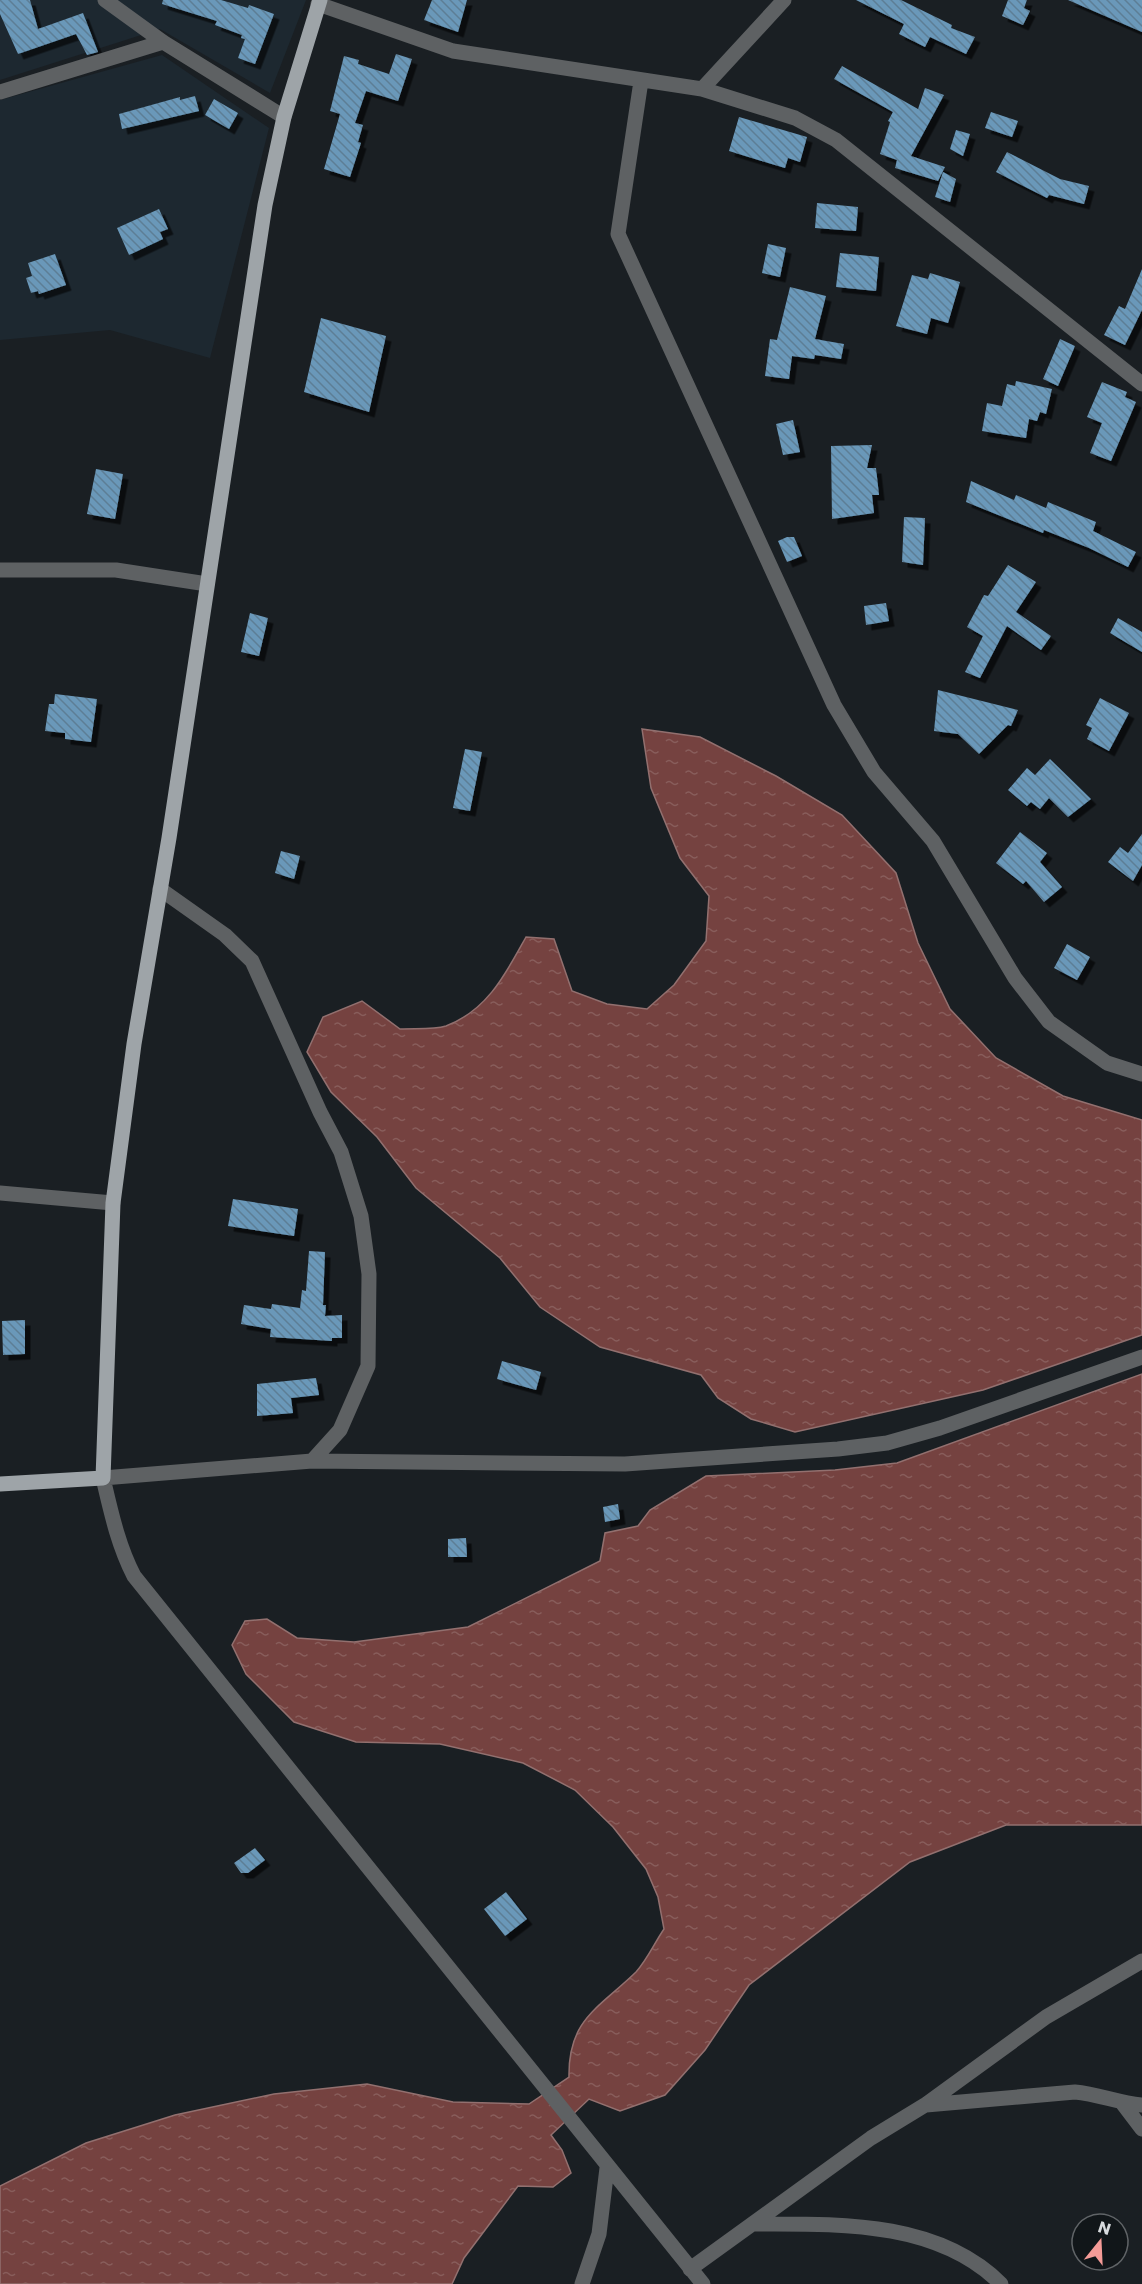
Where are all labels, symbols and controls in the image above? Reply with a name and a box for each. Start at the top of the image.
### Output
north arrow [1070,2212,1130,2272]
text: N [1095,2215,1114,2241]

